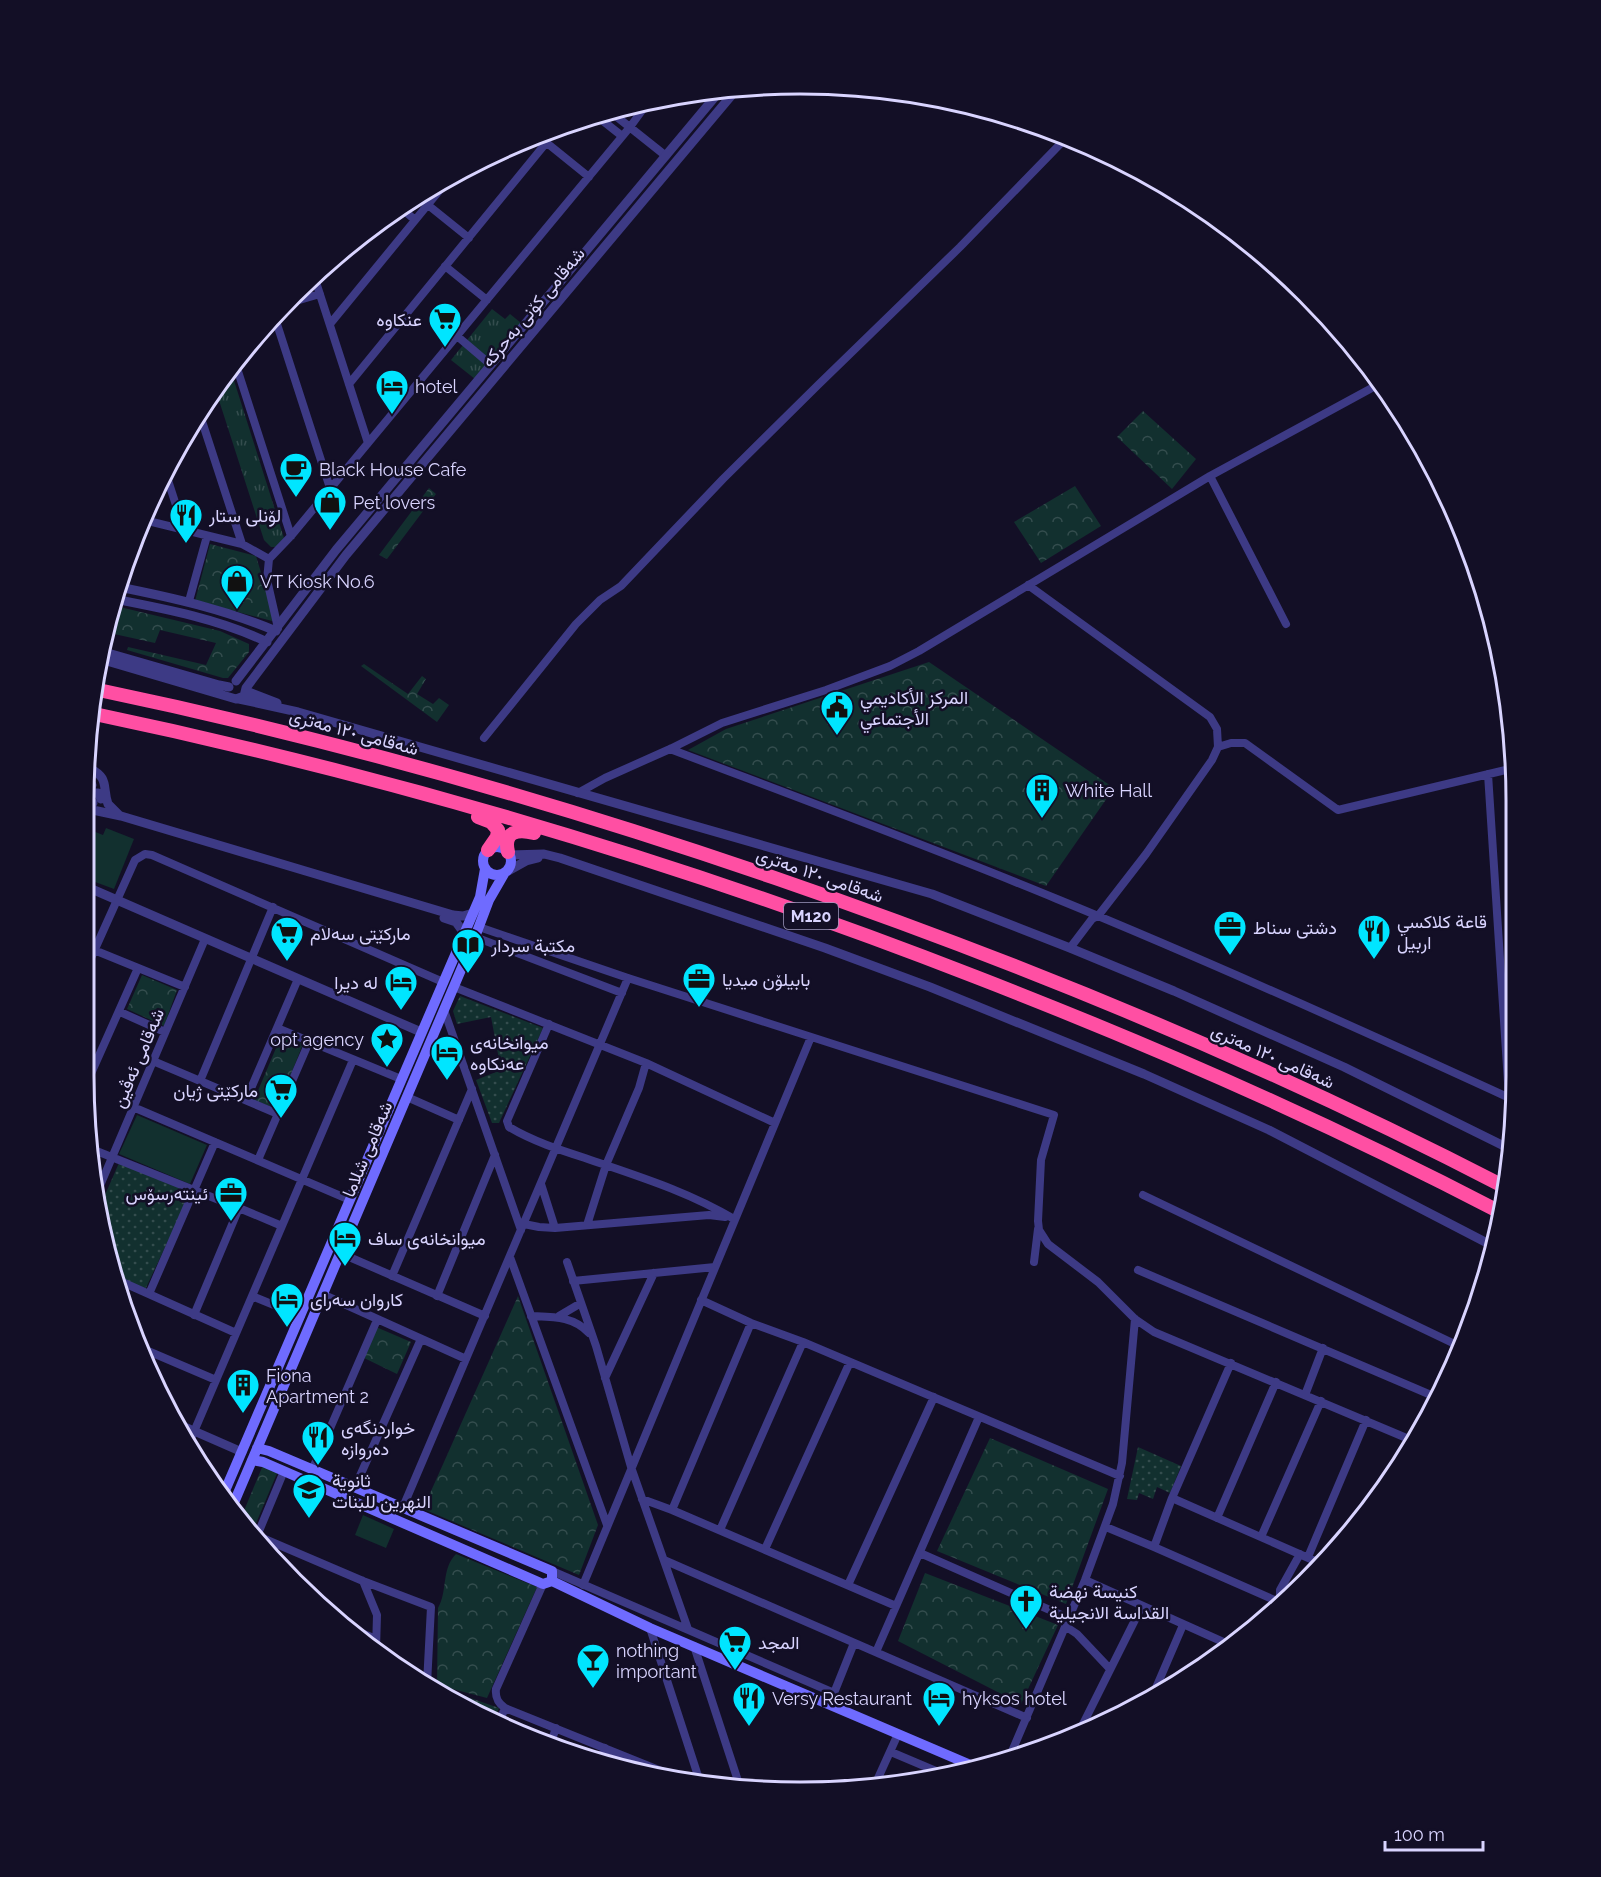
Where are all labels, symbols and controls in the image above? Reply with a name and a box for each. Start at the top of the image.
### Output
street label: شەقامی کۆنی بەحرکە [477,243,590,372]
supermarket icon: عنكاوه [427,301,463,348]
place label: عنكاوه [376,309,422,331]
hotel icon: hotel [374,368,410,415]
place label: hotel [415,376,458,397]
cafe icon: Black House Cafe [278,451,314,498]
place label: Black House Cafe [319,459,467,480]
shop icon: Pet lovers [312,484,348,531]
place label: Pet lovers [353,492,436,513]
restaurant icon: لۆنلی ستار [168,497,204,544]
place label: لۆنلی ستار [208,505,281,527]
shop icon: VT Kiosk No.6 [219,563,255,610]
place label: VT Kiosk No.6 [260,571,375,592]
place label: المركز الأكاديمي الأجتماعي [860,687,968,734]
public building icon: المركز الأكاديمي الأجتماعي [819,689,855,736]
street label: شەقامی ١٢٠ مەتری [287,705,421,760]
building icon: White Hall [1024,772,1060,819]
place label: White Hall [1065,780,1152,801]
street label: شەقامی ١٢٠ مەتری [753,843,886,907]
road number: M120 [784,903,838,929]
office icon: دشتی سناط [1212,909,1248,956]
place label: قاعة كلاكسي اربيل [1397,911,1487,954]
restaurant icon: قاعة كلاكسي اربيل [1356,913,1392,960]
supermarket icon: مارکێتی سەلام [269,915,305,962]
place label: دشتی سناط [1253,917,1337,939]
place label: مارکێتی سەلام [310,923,411,946]
library icon: مكتبة سردار [450,927,486,974]
place label: مكتبة سردار [490,935,575,957]
office icon: بابیلۆن میدیا [681,961,717,1008]
hotel icon: له ديرا [383,964,419,1011]
place label: بابیلۆن میدیا [722,969,810,991]
place label: له ديرا [334,972,378,994]
street label: شەقامی ئەڤین [108,1005,169,1111]
street label: شەقامی ١٢٠ مەتری [1208,1019,1338,1094]
place icon: opt agency [369,1021,405,1068]
place label: opt agency [270,1029,364,1050]
place label: میوانخانەی عەنکاوە [470,1032,549,1075]
hotel icon: میوانخانەی عەنکاوە [429,1034,465,1081]
supermarket icon: مارکێتی ژیان [263,1072,299,1119]
place label: مارکێتی ژیان [173,1080,258,1102]
street label: شەقامی شلاما [337,1098,398,1200]
office icon: ئینتەرسۆس [213,1175,249,1222]
place label: ئینتەرسۆس [125,1183,208,1205]
hotel icon: میوانخانەی ساف [327,1220,363,1267]
place label: میوانخانەی ساف [368,1228,486,1250]
hotel icon: کاروان سەرای [269,1281,305,1328]
place label: کاروان سەرای [310,1289,403,1311]
place label: Fiona Apartment 2 [266,1365,369,1407]
building icon: Fiona Apartment 2 [225,1367,261,1414]
place label: خواردنگەی دەروازە [341,1417,415,1460]
restaurant icon: خواردنگەی دەروازە [300,1419,336,1466]
place label: ثانوية النهرين للبنات [332,1470,431,1513]
school or university icon: ثانوية النهرين للبنات [291,1472,327,1519]
place label: كنيسة نهضة القداسة الانجيلية [1049,1581,1169,1623]
church icon: كنيسة نهضة القداسة الانجيلية [1008,1583,1044,1630]
supermarket icon: المجد [717,1624,753,1671]
place label: المجد [758,1632,800,1653]
place label: nothing important [616,1640,697,1682]
bar icon: nothing important [575,1642,611,1689]
restaurant icon: Versy Restaurant [731,1680,767,1727]
hotel icon: hyksos hotel [921,1680,957,1727]
place label: Versy Restaurant [772,1688,912,1709]
place label: hyksos hotel [962,1688,1067,1709]
scale bar [1385,1814,1482,1852]
text: 100 m [1394,1824,1445,1845]

